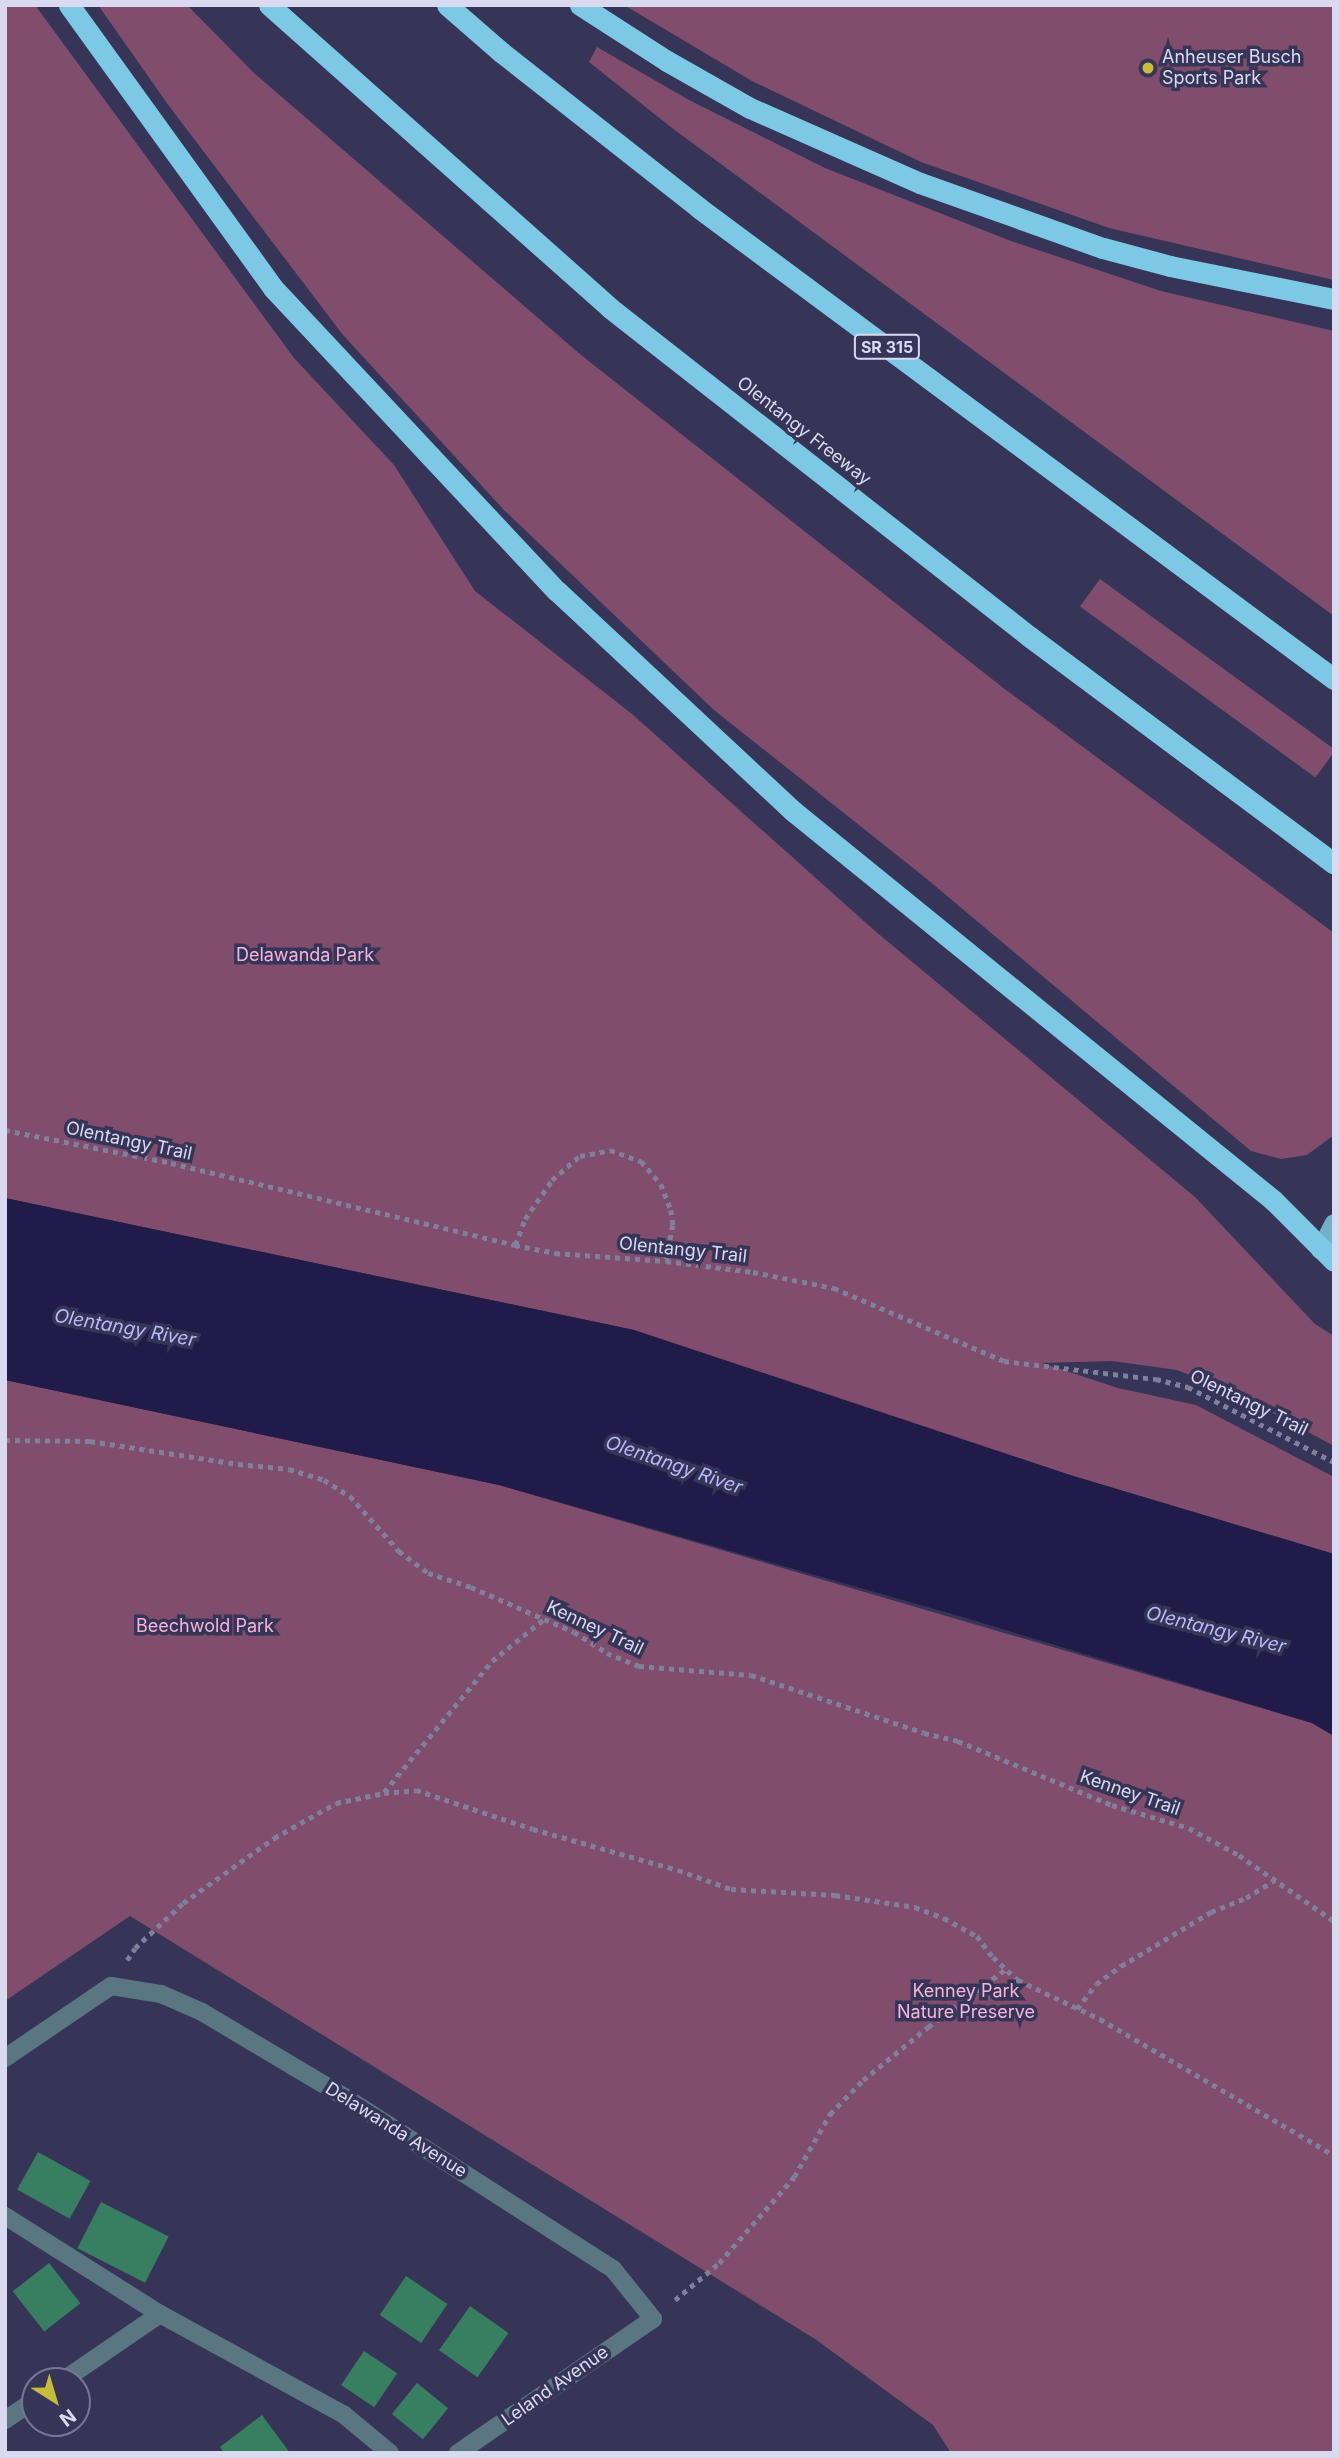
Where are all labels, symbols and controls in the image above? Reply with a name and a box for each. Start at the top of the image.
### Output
place label: Anheuser Busch Sports Park [1162,47,1302,90]
marker: Anheuser Busch Sports Park [1140,60,1156,76]
road number: SR 315 [854,334,920,360]
street label: Olentangy Freeway [733,372,875,490]
park label: Delawanda Park [236,944,374,966]
street label: Olentangy Trail [64,1117,194,1165]
street label: Olentangy Trail [618,1233,748,1267]
water label: Olentangy River [53,1304,197,1352]
street label: Olentangy Trail [1187,1365,1311,1441]
water label: Olentangy River [603,1431,745,1499]
street label: Kenney Trail [543,1596,647,1660]
water label: Olentangy River [1144,1602,1288,1658]
park label: Beechwold Park [136,1615,274,1637]
street label: Kenney Trail [1077,1766,1183,1820]
park label: Kenney Park Nature Preserve [897,1981,1035,2024]
street label: Delawanda Avenue [321,2078,471,2182]
street label: Leland Avenue [498,2341,612,2431]
north arrow [21,2367,91,2437]
text: N [55,2404,80,2431]

